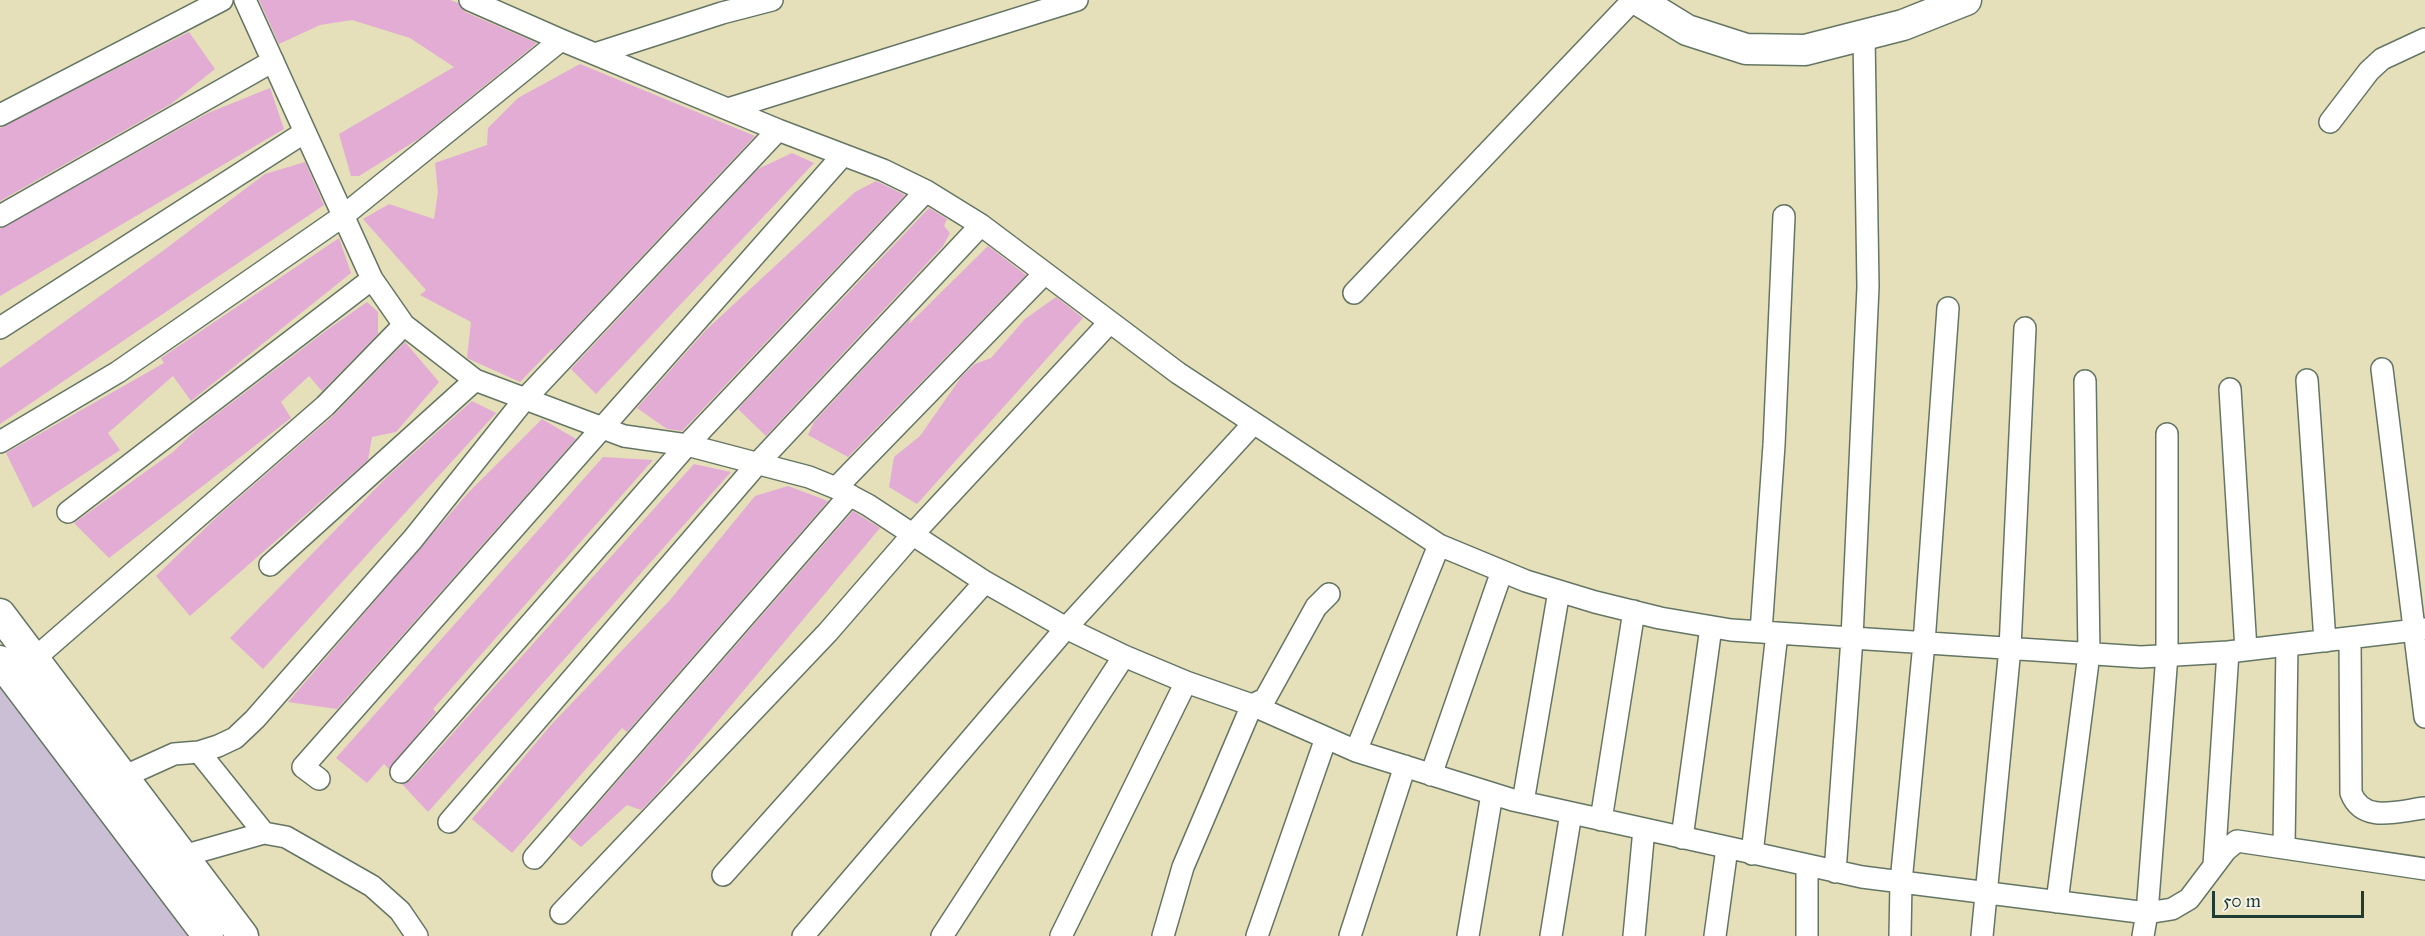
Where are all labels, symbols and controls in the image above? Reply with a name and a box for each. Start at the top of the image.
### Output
scale bar [2215,879,2366,917]
text: 50 m [2223,890,2261,912]

